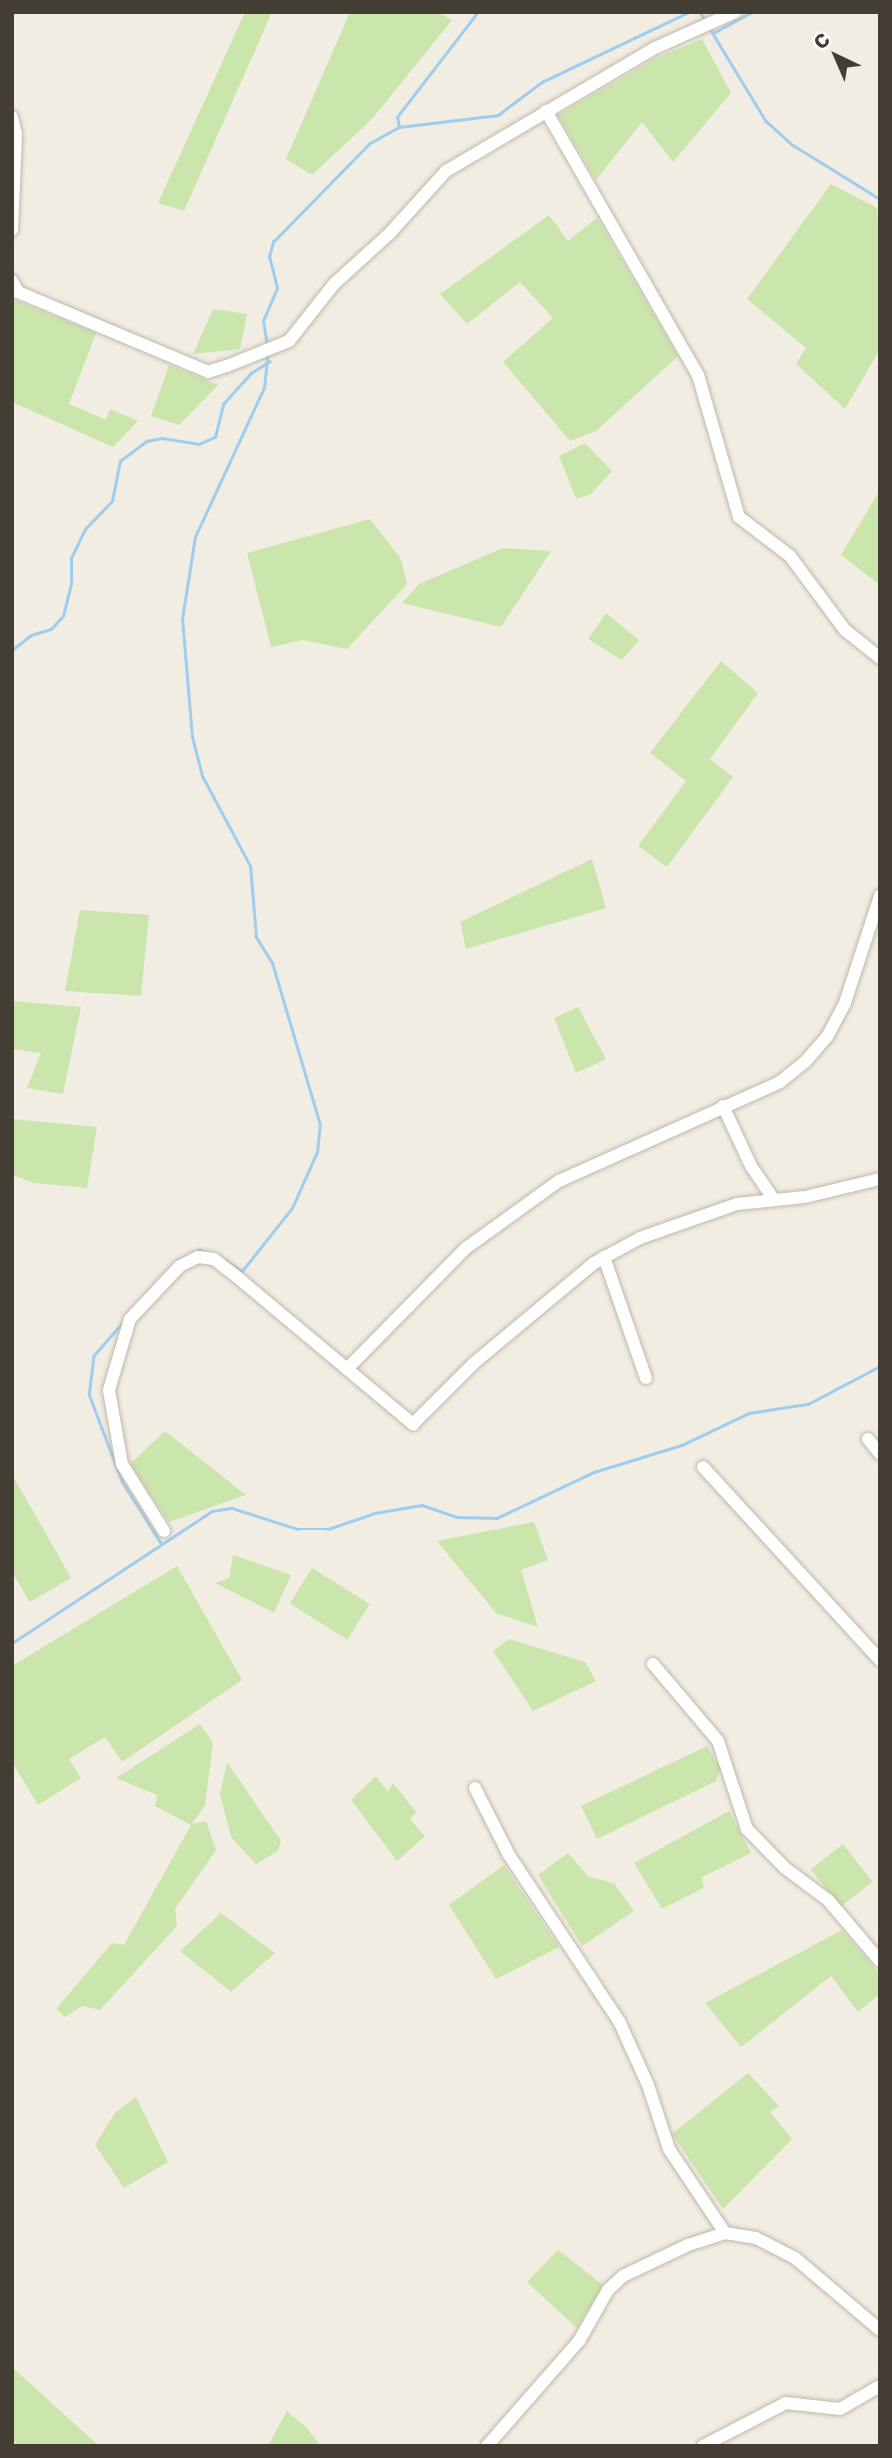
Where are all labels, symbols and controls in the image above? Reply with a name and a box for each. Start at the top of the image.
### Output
north arrow [801,21,871,91]
text: С [808,28,834,53]

